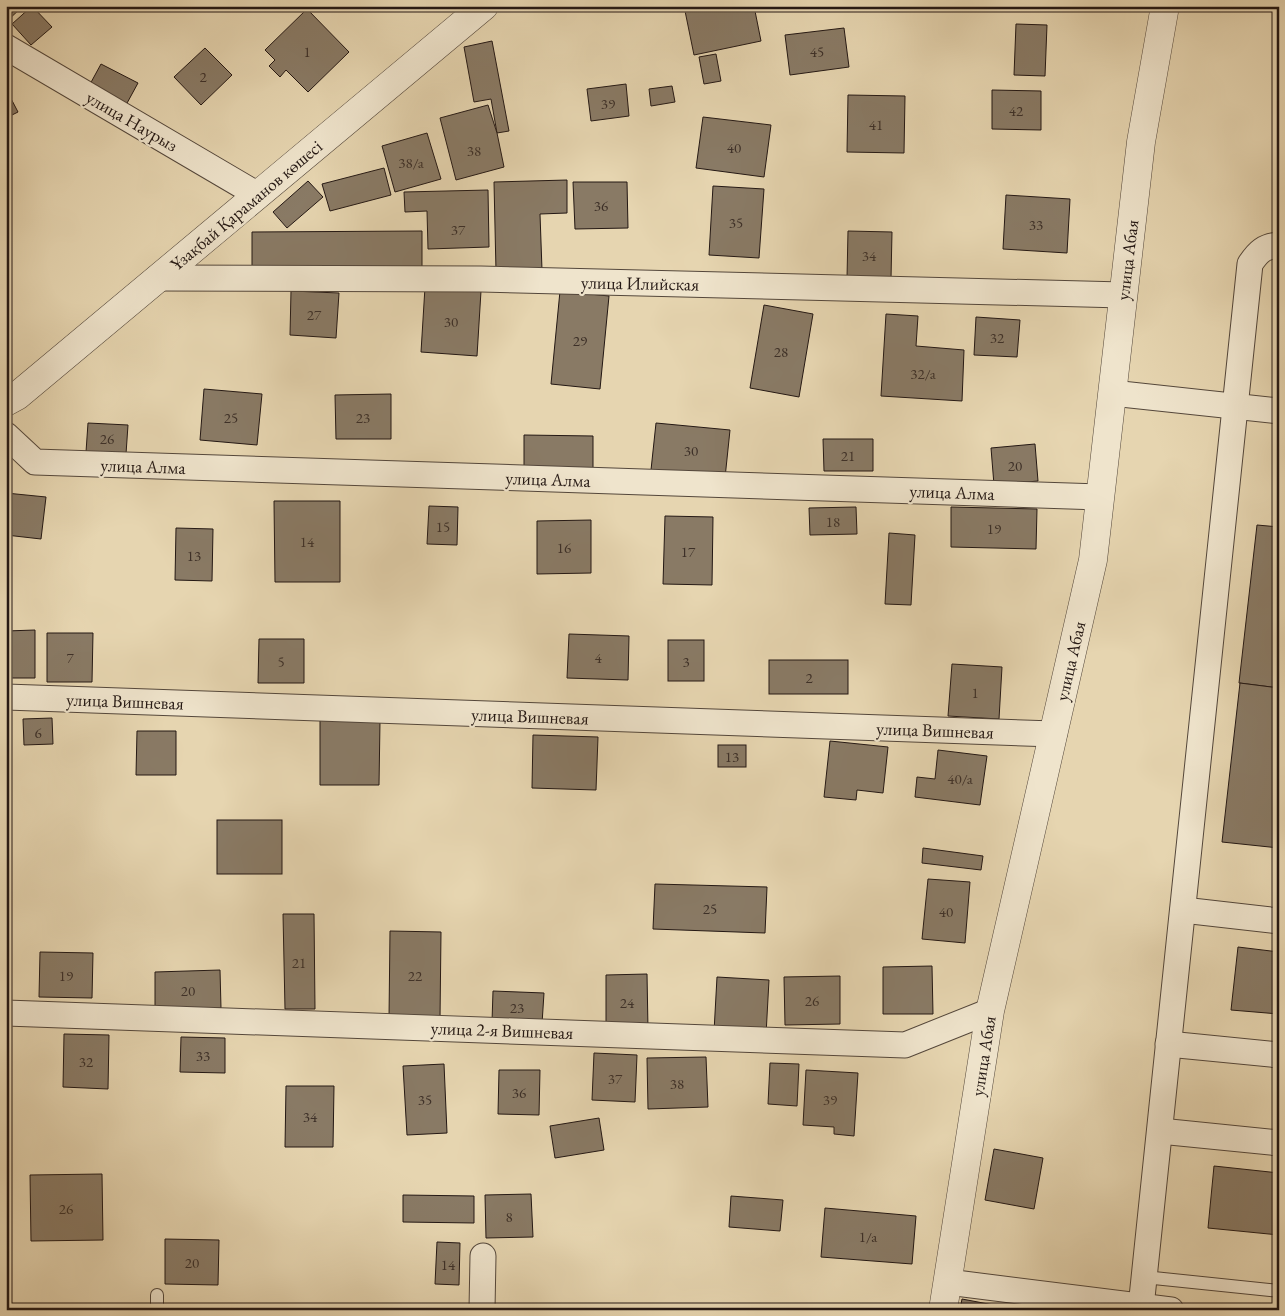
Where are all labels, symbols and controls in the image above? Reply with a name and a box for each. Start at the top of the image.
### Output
house number: 1 [303,42,311,61]
house number: 45 [810,42,824,61]
house number: 2 [199,67,207,86]
street label: улица Наурыз [82,85,182,157]
house number: 39 [601,94,615,113]
house number: 42 [1009,101,1024,120]
house number: 41 [869,115,883,134]
street label: Ұзақбай Қараманов көшесі [165,134,327,275]
house number: 40 [727,138,741,157]
house number: 38 [467,141,481,160]
house number: 38/а [398,153,424,172]
house number: 36 [594,196,608,215]
house number: 35 [729,213,743,232]
house number: 33 [1029,215,1043,234]
street label: улица Абая [1111,218,1143,302]
house number: 37 [451,220,466,239]
house number: 34 [862,246,877,265]
street label: улица Илийская [581,270,699,296]
house number: 27 [307,305,322,324]
house number: 30 [444,312,458,331]
house number: 32 [990,328,1005,347]
house number: 29 [573,331,587,350]
house number: 28 [774,342,788,361]
house number: 32/а [910,364,936,383]
house number: 25 [224,408,238,427]
house number: 23 [356,408,370,427]
house number: 26 [100,429,114,448]
house number: 30 [684,441,698,460]
house number: 21 [841,446,855,465]
street label: улица Алма [100,453,187,479]
house number: 20 [1008,456,1022,475]
street label: улица Алма [505,466,592,492]
street label: улица Алма [909,479,996,505]
house number: 18 [826,512,840,531]
house number: 15 [436,517,450,536]
house number: 19 [987,519,1001,538]
house number: 14 [300,532,315,551]
house number: 16 [557,538,571,557]
house number: 17 [681,542,696,561]
house number: 13 [187,546,201,565]
street label: улица Абая [1050,619,1090,703]
house number: 7 [66,648,74,667]
house number: 4 [594,648,602,667]
house number: 5 [277,652,285,671]
house number: 3 [682,652,690,671]
house number: 2 [805,668,813,687]
house number: 1 [971,683,979,702]
street label: улица Вишневая [66,687,184,715]
street label: улица Вишневая [471,702,589,730]
street label: улица Вишневая [876,716,994,744]
house number: 6 [34,723,42,742]
house number: 13 [725,747,739,766]
house number: 40/а [947,769,973,788]
house number: 25 [703,899,717,918]
house number: 40 [939,902,953,921]
house number: 21 [292,953,306,972]
house number: 19 [59,966,73,985]
house number: 22 [408,966,423,985]
house number: 20 [181,981,195,1000]
house number: 26 [805,991,819,1010]
house number: 24 [620,993,635,1012]
house number: 23 [510,998,524,1017]
street label: улица Абая [965,1014,1001,1098]
street label: улица 2-я Вишневая [430,1016,574,1044]
house number: 33 [196,1046,210,1065]
house number: 32 [79,1052,94,1071]
house number: 37 [608,1069,623,1088]
house number: 38 [670,1074,684,1093]
house number: 36 [512,1083,526,1102]
house number: 35 [418,1090,432,1109]
house number: 39 [823,1090,837,1109]
house number: 34 [303,1107,318,1126]
house number: 26 [59,1199,73,1218]
house number: 8 [505,1207,513,1226]
house number: 1/а [859,1227,877,1246]
house number: 20 [185,1253,199,1272]
house number: 14 [441,1255,456,1274]

